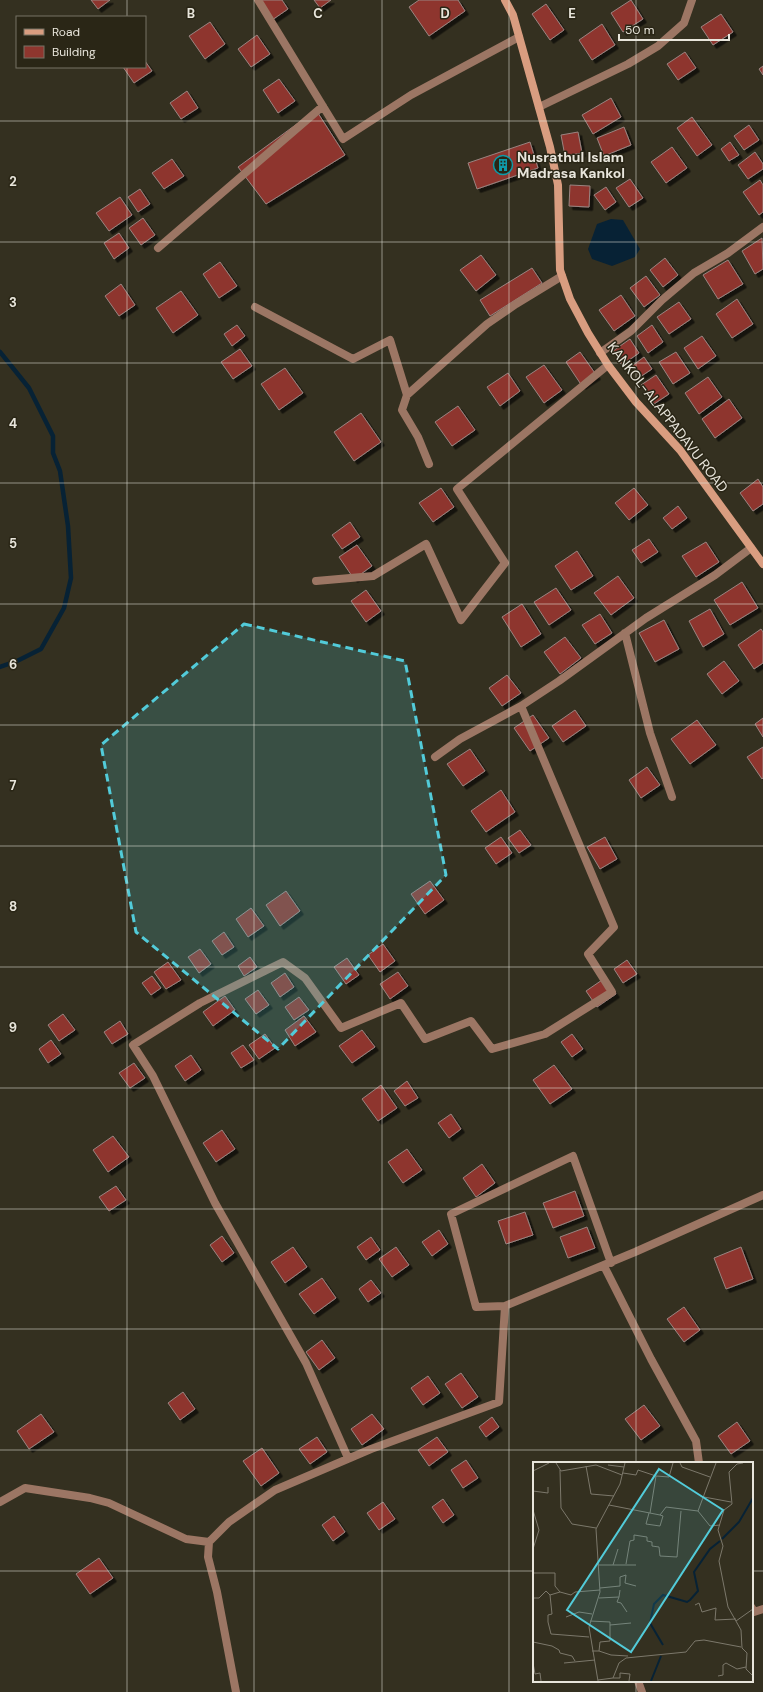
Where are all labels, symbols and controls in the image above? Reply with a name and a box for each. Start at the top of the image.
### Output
text: B [187,5,195,22]
text: C [313,5,323,22]
text: D [440,5,450,22]
text: E [568,5,576,22]
legend [16,16,146,68]
scale bar [619,16,729,42]
text: 50 m [625,22,654,38]
text: Road [52,24,80,40]
text: Building [52,44,96,60]
place label: Nusrathul Islam Madrasa Kankol [517,148,625,182]
building icon: Nusrathul Islam Madrasa Kankol [492,154,514,176]
text: 2 [9,173,17,190]
text: 3 [9,294,17,311]
street label: KANKOL-ALAPPADAVU ROAD [604,338,732,496]
text: 4 [9,415,17,432]
text: 5 [9,535,17,552]
text: 6 [9,656,17,673]
text: 7 [10,777,17,794]
text: 8 [9,898,17,915]
text: 9 [9,1019,17,1036]
inset map [533,1462,753,1682]

